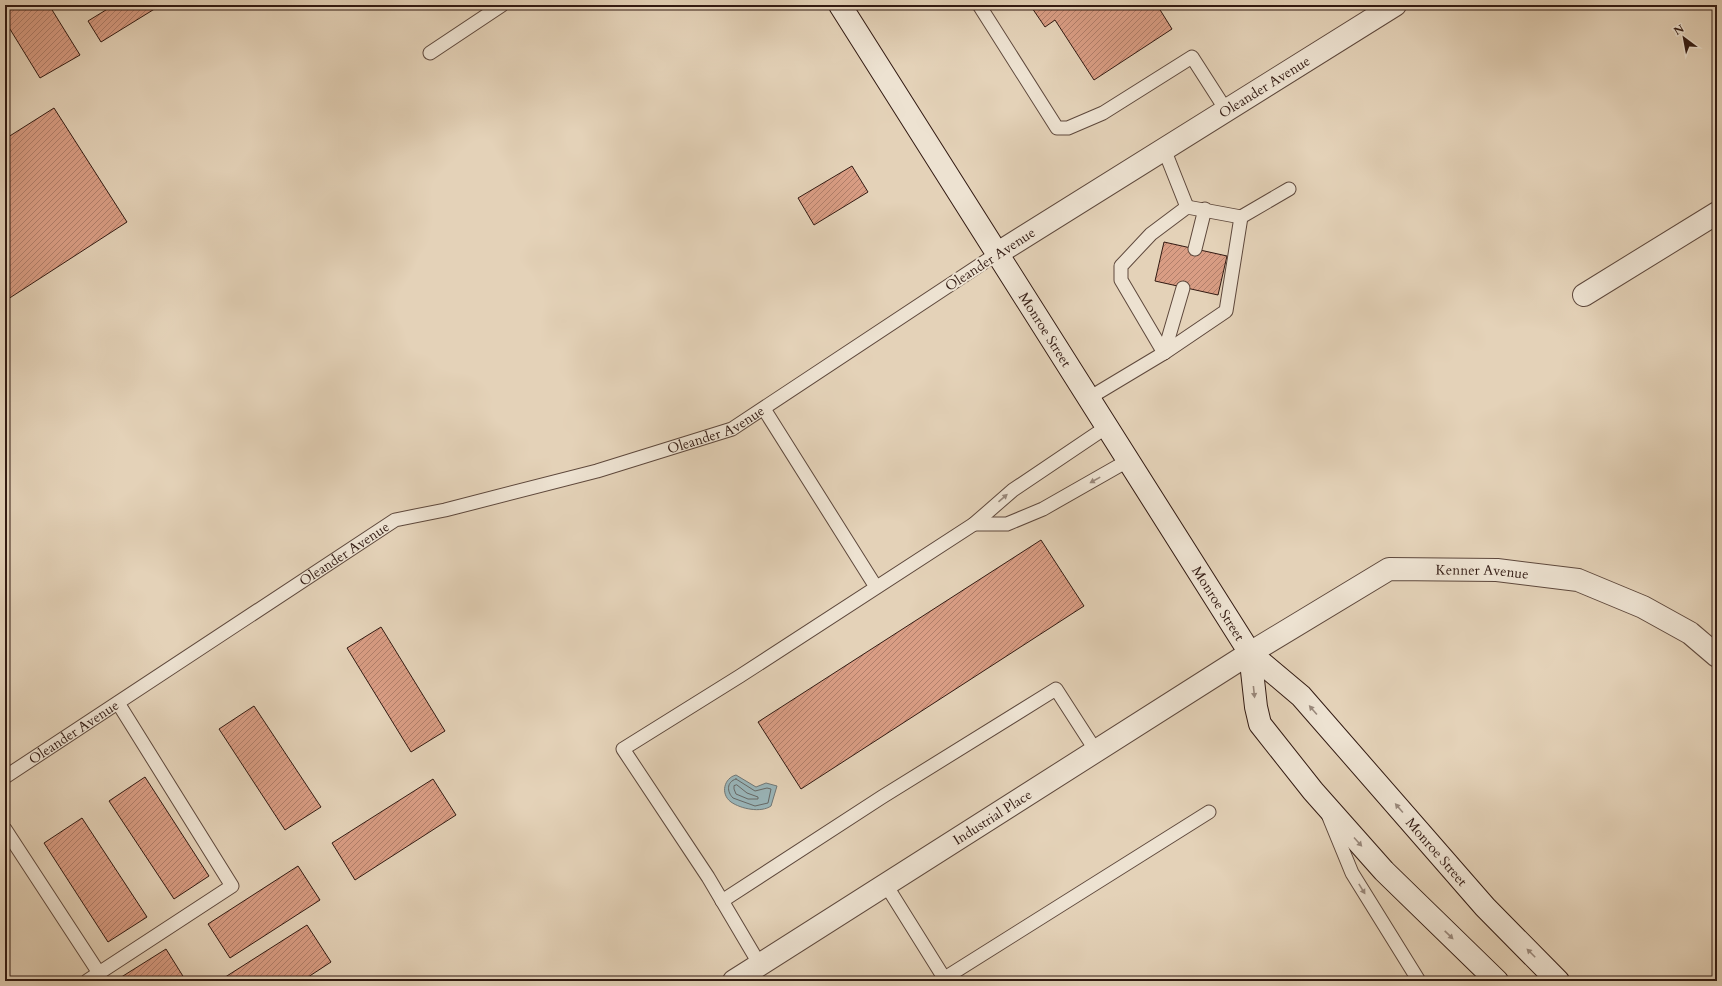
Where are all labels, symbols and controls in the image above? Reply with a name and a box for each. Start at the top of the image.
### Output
north arrow [1664,18,1704,58]
text: N [1671,21,1687,39]
street label: Oleander Avenue [1215,51,1314,123]
street label: Oleander Avenue [941,223,1039,296]
street label: Monroe Street [1014,289,1076,371]
street label: Oleander Avenue [665,401,768,459]
one-way arrow [1089,476,1101,483]
one-way arrow [998,494,1009,503]
street label: Oleander Avenue [296,517,393,591]
street label: Kenner Avenue [1435,560,1530,584]
street label: Monroe Street [1187,562,1249,645]
one-way arrow [1251,686,1258,698]
street label: Oleander Avenue [25,696,122,769]
one-way arrow [1309,705,1318,716]
street label: Industrial Place [949,785,1036,849]
one-way arrow [1394,803,1403,814]
street label: Monroe Street [1401,814,1472,891]
one-way arrow [1353,837,1362,848]
one-way arrow [1358,884,1366,894]
one-way arrow [1444,930,1454,940]
one-way arrow [1526,948,1536,958]

